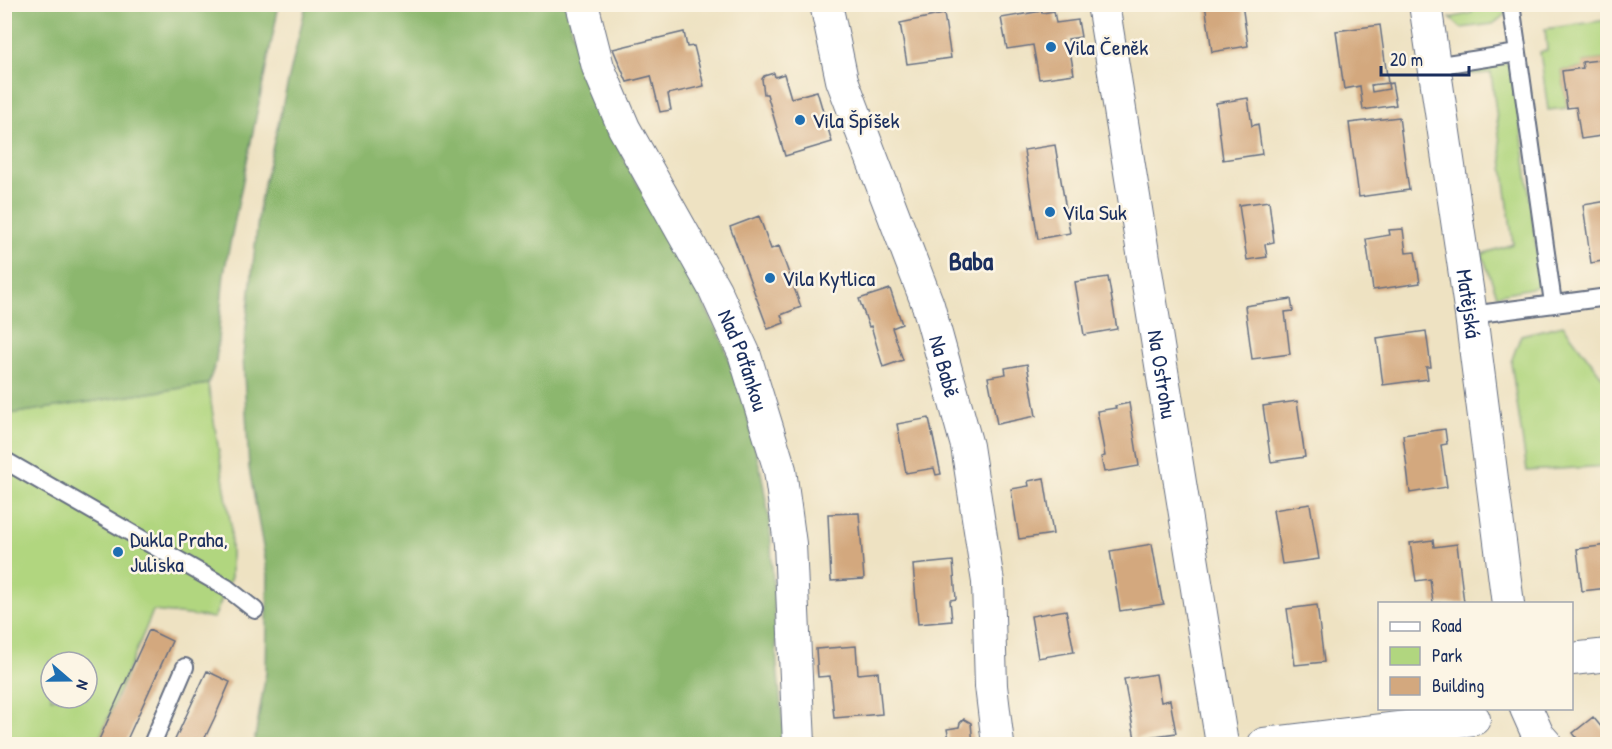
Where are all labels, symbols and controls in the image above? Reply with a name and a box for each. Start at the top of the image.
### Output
place label: Vila Čeněk [1063,32,1148,62]
scale bar [1381,39,1470,77]
marker: Vila Čeněk [1044,40,1058,54]
text: 20 m [1390,47,1423,72]
place label: Vila Špíšek [812,105,900,135]
marker: Vila Špíšek [793,113,807,127]
place label: Vila Suk [1062,197,1127,227]
marker: Vila Suk [1043,205,1057,219]
district label: Baba [949,243,994,278]
place label: Vila Kytlica [782,263,876,293]
street label: Matějská [1449,267,1489,340]
marker: Vila Kytlica [763,271,777,285]
street label: Nad Paťankou [711,304,776,415]
street label: Na Ostrohu [1141,328,1184,421]
street label: Na Babě [922,332,968,401]
place label: Dukla Praha, Juliska [130,524,228,579]
marker: Dukla Praha, Juliska [111,545,125,559]
legend [1378,602,1573,710]
text: Road [1432,613,1462,638]
text: Park [1432,643,1463,668]
north arrow [39,650,99,710]
text: Building [1432,673,1484,698]
text: N [71,677,95,693]

